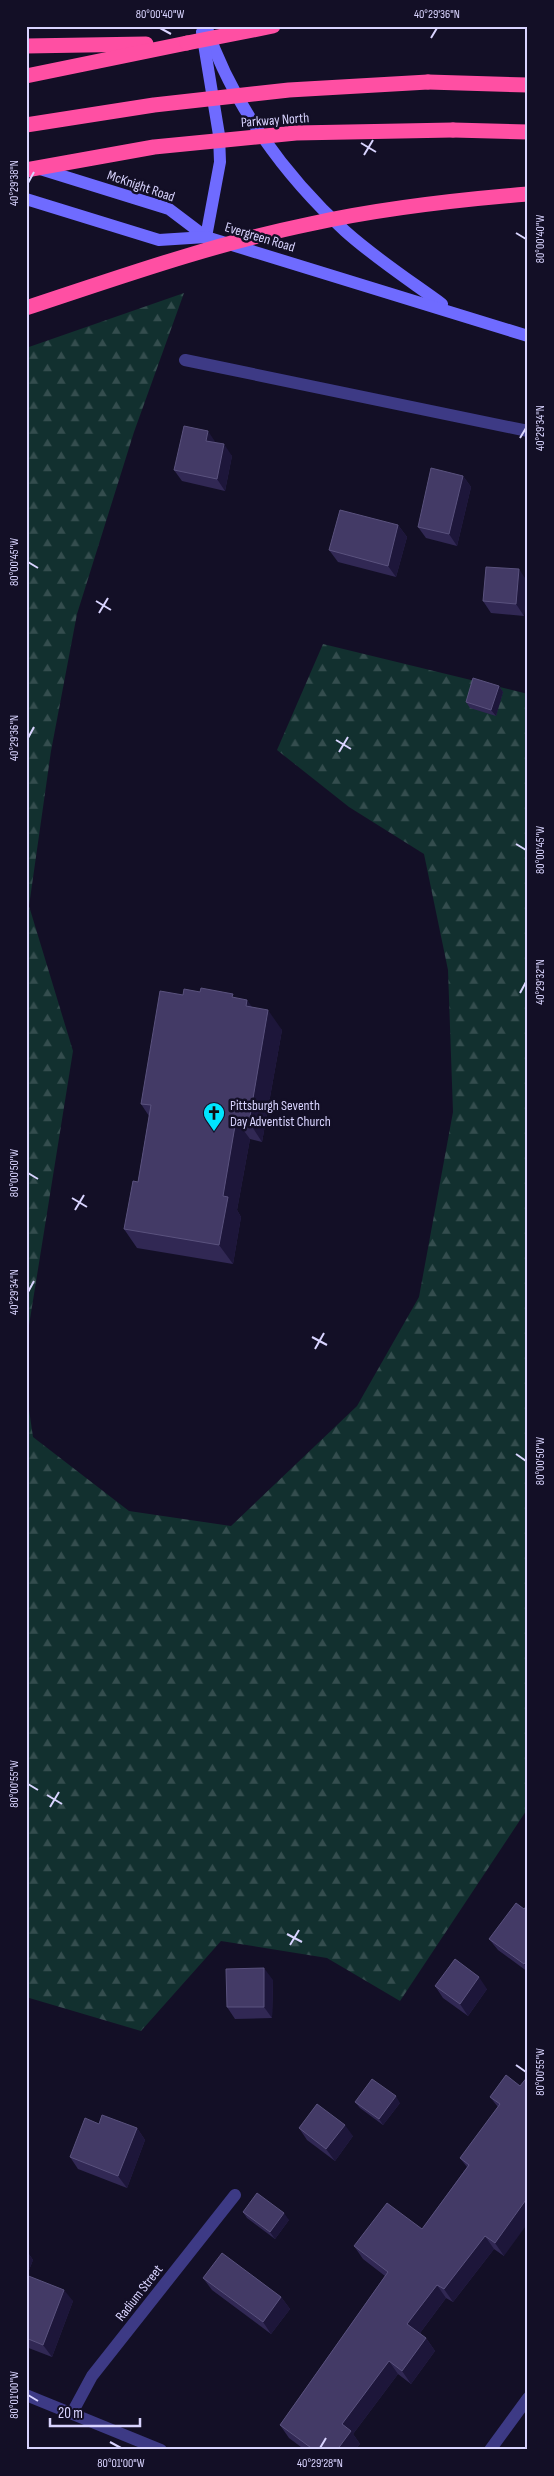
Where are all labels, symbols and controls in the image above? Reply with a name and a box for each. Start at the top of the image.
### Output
text: 80°00'40"W [136,7,184,22]
text: 40°29'36"N [414,7,460,22]
street label: Parkway North [240,109,310,131]
text: 40°29'38"N [7,160,22,206]
street label: McKnight Road [105,167,177,206]
text: 80°00'40"W [533,215,548,263]
street label: Evergreen Road [223,218,297,256]
text: 40°29'34"N [533,405,548,451]
text: 80°00'45"W [7,538,22,586]
text: 40°29'36"N [7,715,22,761]
text: 80°00'45"W [533,826,548,874]
text: 40°29'32"N [533,959,548,1005]
place label: Pittsburgh Seventh Day Adventist Church [230,1097,331,1130]
church icon: Pittsburgh Seventh Day Adventist Church [202,1101,226,1132]
text: 80°00'50"W [7,1149,22,1197]
text: 40°29'34"N [7,1269,22,1315]
text: 80°00'50"W [533,1437,548,1485]
text: 80°00'55"W [7,1760,22,1808]
text: 80°00'55"W [533,2048,548,2096]
street label: Radium Street [112,2261,166,2325]
text: 80°01'00"W [7,2371,22,2419]
scale bar [50,2396,140,2428]
text: 20 m [58,2404,83,2423]
text: 80°01'00"W [97,2456,145,2471]
text: 40°29'28"N [297,2456,343,2471]

